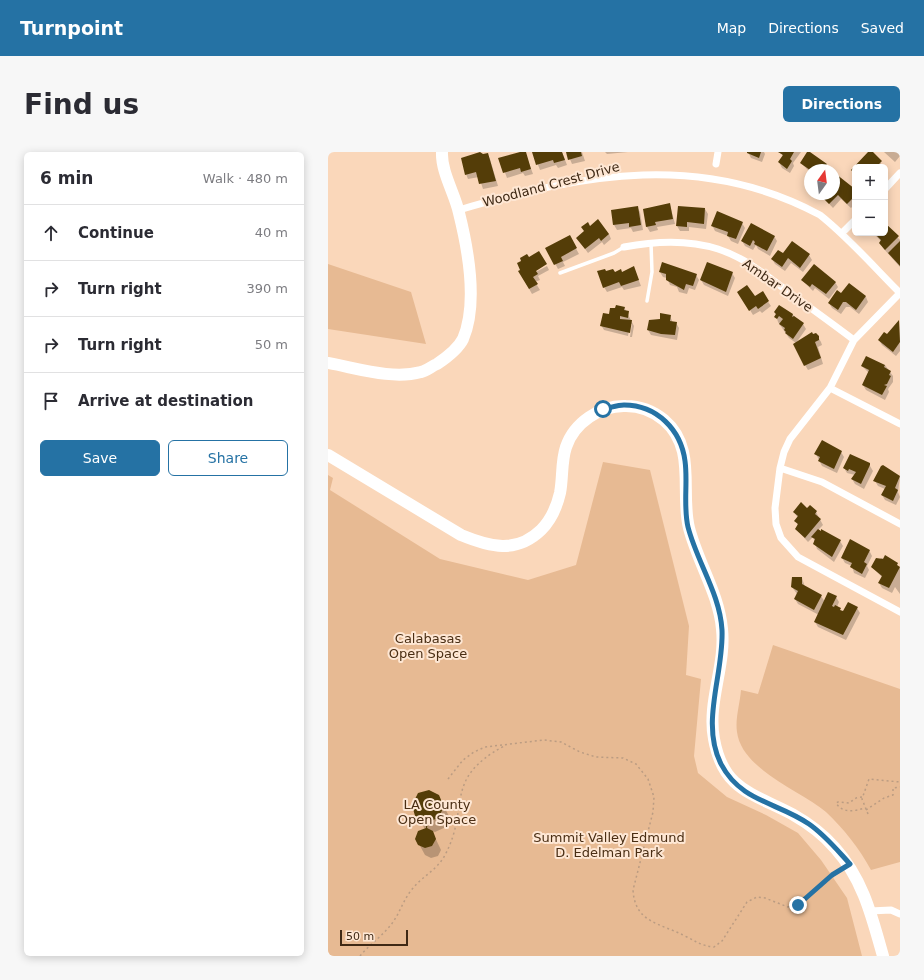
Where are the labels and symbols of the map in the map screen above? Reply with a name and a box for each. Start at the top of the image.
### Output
street label: Woodland Crest Drive [481,159,621,210]
north arrow [804,164,840,200]
street label: Ambar Drive [740,256,816,315]
route start [594,400,612,418]
park label: Calabasas Open Space [389,631,467,661]
park label: LA County Open Space [398,797,476,827]
park label: Summit Valley Edmund D. Edelman Park [533,830,685,860]
route end [789,896,807,914]
scale bar [340,928,408,947]

